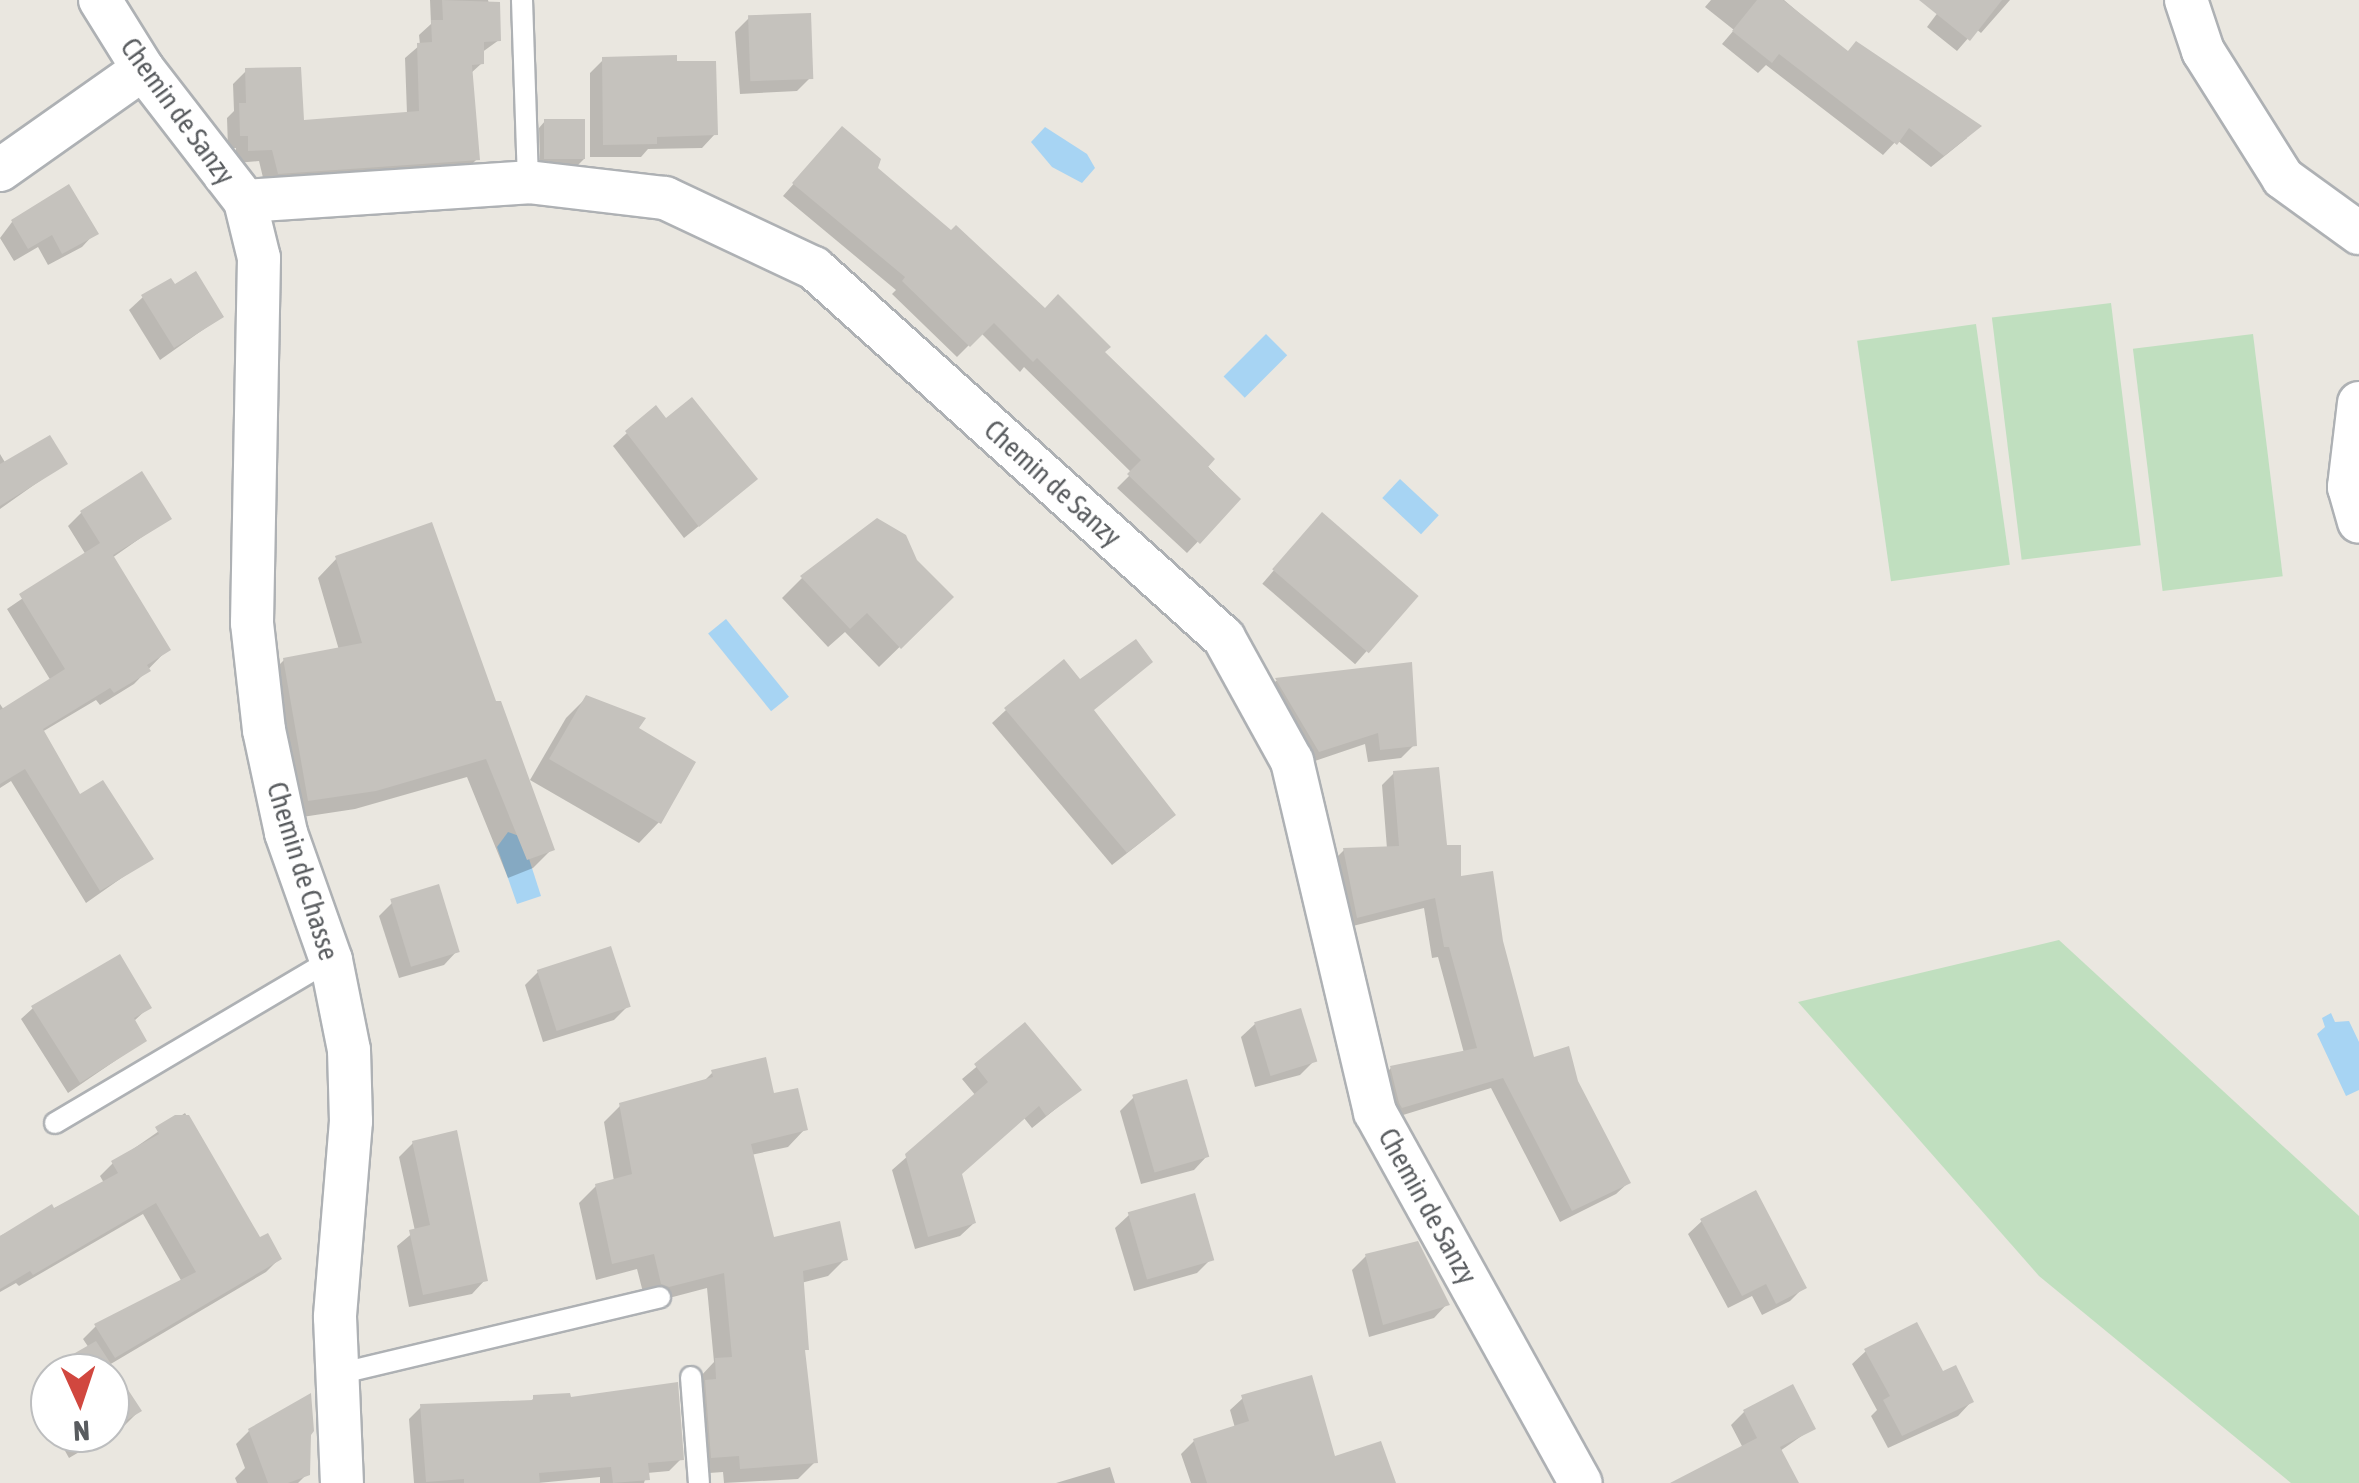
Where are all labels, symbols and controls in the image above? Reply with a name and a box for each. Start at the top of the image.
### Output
street label: Chemin de Sanzy [114,31,242,191]
street label: Chemin de Sanzy [978,413,1128,553]
street label: Chemin de Chasse [260,778,346,964]
street label: Chemin de Sanzy [1371,1122,1485,1290]
north arrow [30,1353,130,1453]
text: N [72,1415,91,1447]

